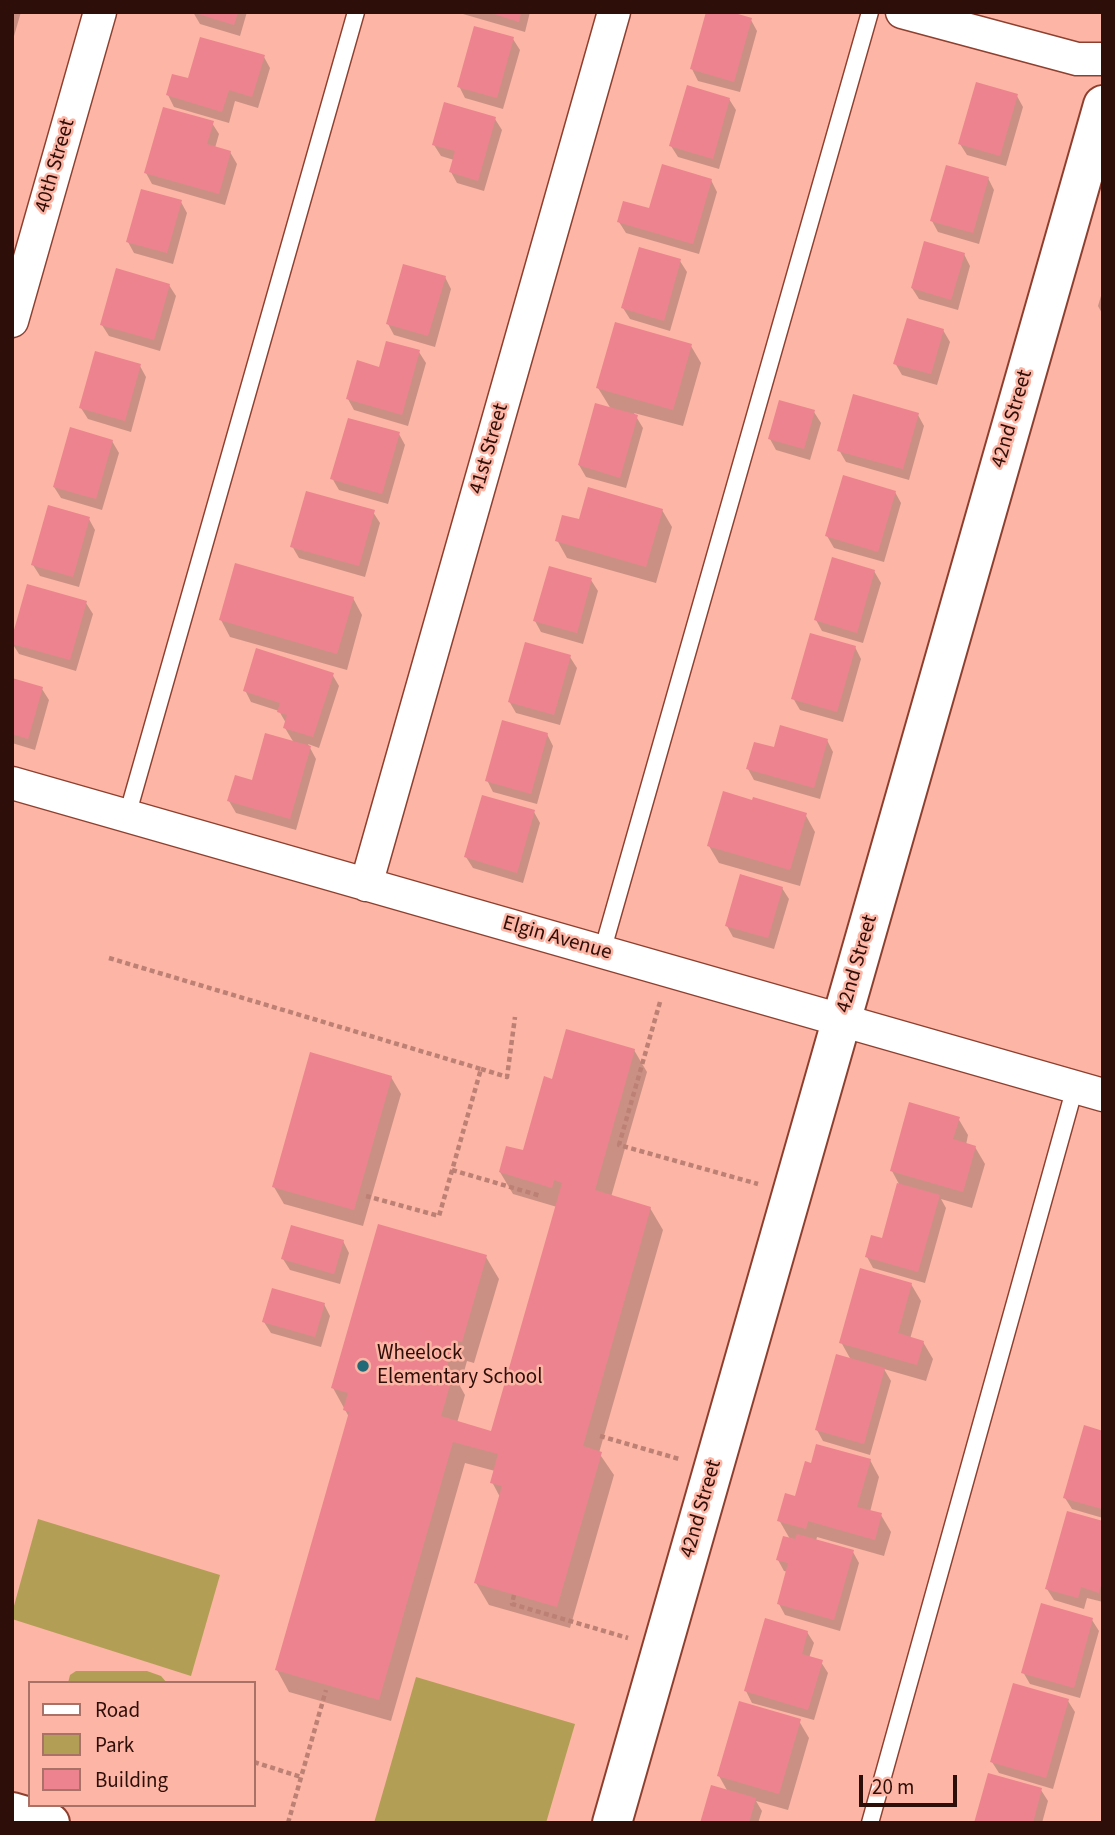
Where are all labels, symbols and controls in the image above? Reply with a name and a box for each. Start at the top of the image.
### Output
street label: 40th Street [31,116,81,216]
street label: 42nd Street [987,367,1039,471]
street label: 41st Street [465,401,515,497]
street label: Elgin Avenue [499,911,615,967]
street label: 42nd Street [832,912,884,1016]
place label: Wheelock Elementary School [377,1341,543,1391]
marker: Wheelock Elementary School [355,1358,371,1374]
street label: 42nd Street [676,1457,728,1561]
legend [28,1681,256,1807]
text: Road [95,1695,140,1725]
text: Park [95,1730,134,1760]
scale bar [863,1762,961,1806]
text: Building [95,1765,168,1795]
text: 20 m [872,1772,914,1802]

